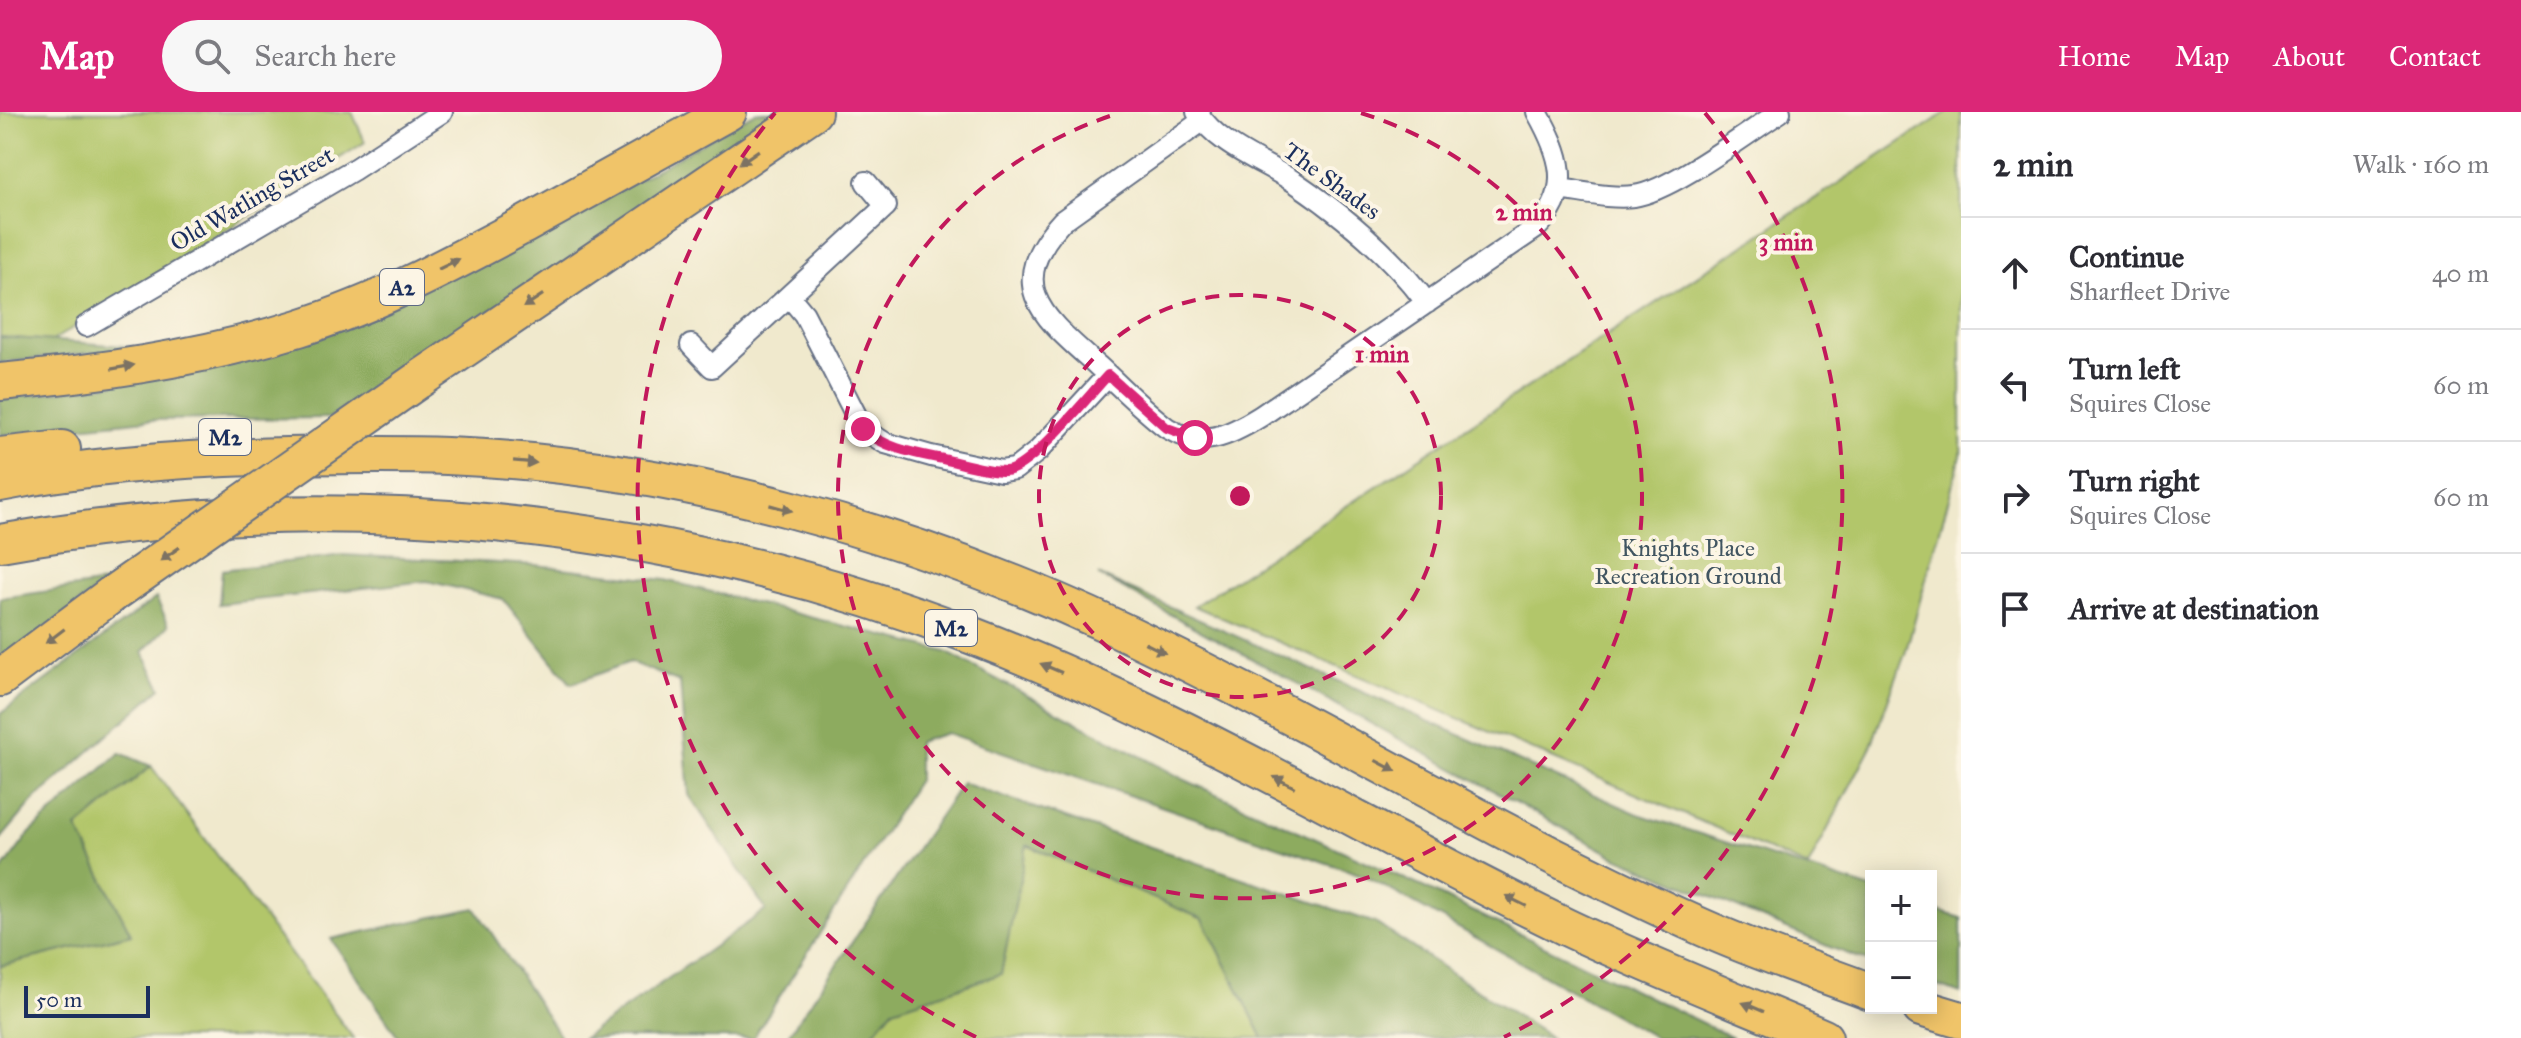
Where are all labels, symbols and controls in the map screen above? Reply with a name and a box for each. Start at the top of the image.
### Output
search box [162,20,722,92]
text: Map [40,33,114,79]
icon: search [190,34,234,78]
text: Search here [254,38,396,74]
text: Home [2058,39,2131,74]
text: Map [2175,39,2229,74]
text: About [2273,39,2345,74]
text: Contact [2389,39,2481,74]
street label: The Shades [1277,136,1387,226]
street label: Old Watling Street [165,140,340,258]
text: 2 min [1993,144,2073,185]
text: Walk · 160 m [2353,148,2489,180]
one-way arrow [739,149,760,164]
text: 2 min [1496,197,1552,227]
text: 3 min [1759,227,1813,257]
text: Continue [2069,239,2184,275]
icon: ahead [1993,251,2037,295]
one-way arrow [438,257,461,271]
text: 40 m [2432,257,2489,289]
road number: A2 [380,269,424,305]
text: Sharfleet Drive [2069,275,2230,307]
one-way arrow [522,293,544,308]
text: 1 min [1355,339,1409,369]
text: Turn left [2069,351,2180,387]
one-way arrow [111,360,136,372]
icon: left [1993,363,2037,407]
text: 60 m [2433,369,2489,401]
text: Squires Close [2069,387,2211,419]
route end [845,411,881,447]
road number: M2 [199,419,251,455]
route start [1177,420,1213,456]
one-way arrow [513,456,538,469]
text: Turn right [2069,463,2200,499]
icon: right [1993,475,2037,519]
text: 60 m [2433,481,2489,513]
centre of rings [1226,482,1254,510]
text: Squires Close [2069,499,2211,531]
one-way arrow [768,503,793,515]
park label: Knights Place Recreation Ground [1594,533,1782,591]
one-way arrow [160,546,181,561]
icon: arrive [1993,587,2037,631]
text: Arrive at destination [2069,591,2319,627]
road number: M2 [925,610,977,646]
one-way arrow [45,628,65,644]
one-way arrow [1143,641,1166,654]
one-way arrow [1039,661,1063,674]
one-way arrow [1375,759,1397,773]
one-way arrow [1273,775,1296,788]
map controls [1865,870,1937,1014]
button: + [1865,870,1937,942]
one-way arrow [1504,894,1527,907]
button: − [1865,942,1937,1014]
scale bar [24,982,150,1018]
text: 50 m [36,986,82,1013]
one-way arrow [1741,1001,1765,1014]

